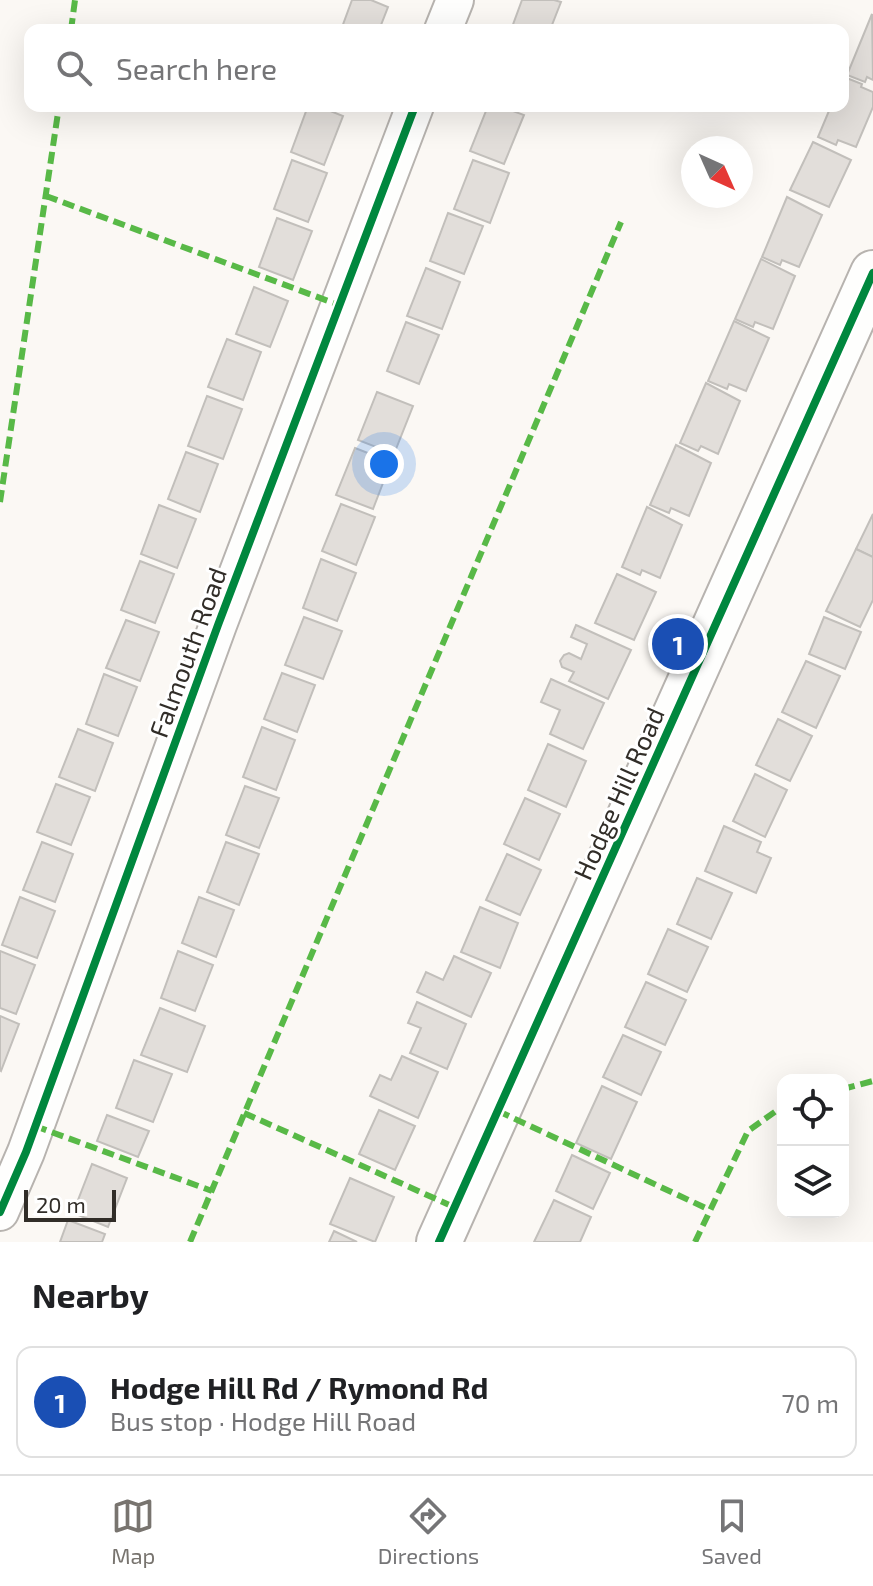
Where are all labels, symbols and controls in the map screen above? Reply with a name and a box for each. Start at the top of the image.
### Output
search box [24,24,849,112]
icon: search [52,46,96,90]
text: Search here [116,50,277,86]
north arrow [681,136,753,208]
your location [364,444,404,484]
street label: Falmouth Road [142,563,232,741]
pin: 1 [652,614,704,674]
street label: Hodge Hill Road [566,702,670,884]
map controls [777,1074,849,1218]
button: locate [777,1074,849,1146]
button: layers [777,1146,849,1218]
scale bar [24,1186,116,1222]
text: 20 m [36,1191,86,1217]
text: Nearby [32,1274,149,1315]
text: Hodge Hill Rd / Rymond Rd [110,1369,489,1405]
text: 1 [54,1387,66,1418]
text: 70 m [781,1387,839,1418]
text: Bus stop · Hodge Hill Road [110,1405,416,1436]
tab: Map [111,1494,155,1568]
tab: Directions [378,1494,479,1568]
tab: Saved [701,1494,762,1568]

